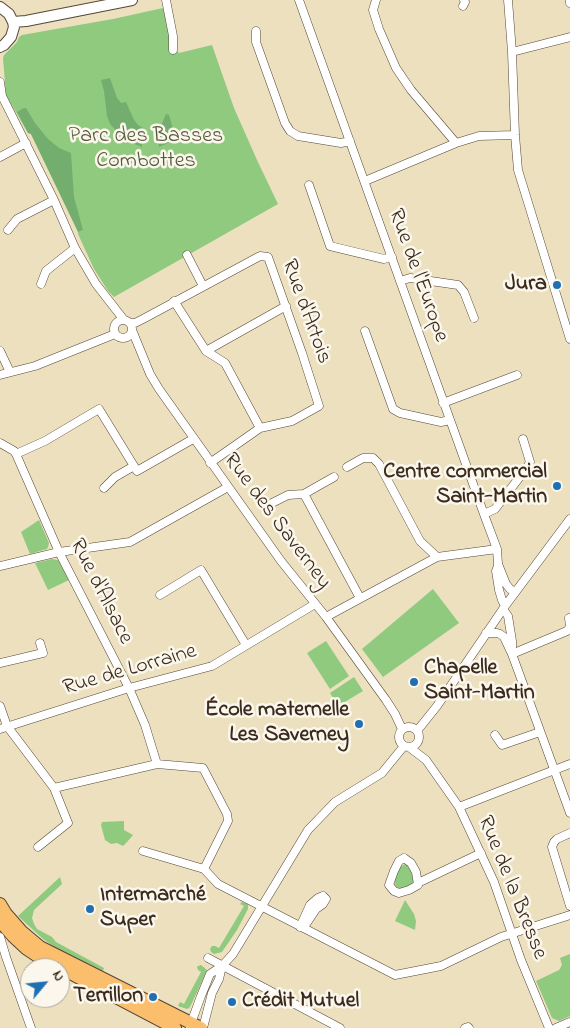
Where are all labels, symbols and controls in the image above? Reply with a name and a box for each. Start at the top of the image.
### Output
park label: Parc des Basses Combottes [69,124,223,175]
street label: Rue de l'Europe [381,206,453,346]
street label: Rue d'Artois [274,256,336,368]
place label: Jura [505,272,547,298]
marker: Jura [551,279,563,291]
street label: Rue des Saverney [216,449,336,595]
place label: Centre commercial Saint-Martin [383,460,547,512]
marker: Centre commercial Saint-Martin [551,480,563,492]
street label: Rue d'Alsace [62,535,138,649]
street label: Rue de Lorraine [60,639,200,703]
place label: Chapelle Saint-Martin [424,656,535,708]
marker: Chapelle Saint-Martin [408,676,420,688]
place label: École maternelle Les Saverney [205,698,349,749]
marker: École maternelle Les Saverney [353,718,365,730]
street label: Rue de la Bresse [470,812,552,964]
place label: Intermarché Super [100,883,206,934]
marker: Intermarché Super [84,903,96,915]
north arrow [20,958,70,1008]
text: N [46,967,69,985]
place label: Terrillon [73,984,143,1010]
place label: Crédit Mutuel [242,989,359,1015]
marker: Terrillon [147,991,159,1003]
marker: Crédit Mutuel [226,996,238,1008]

